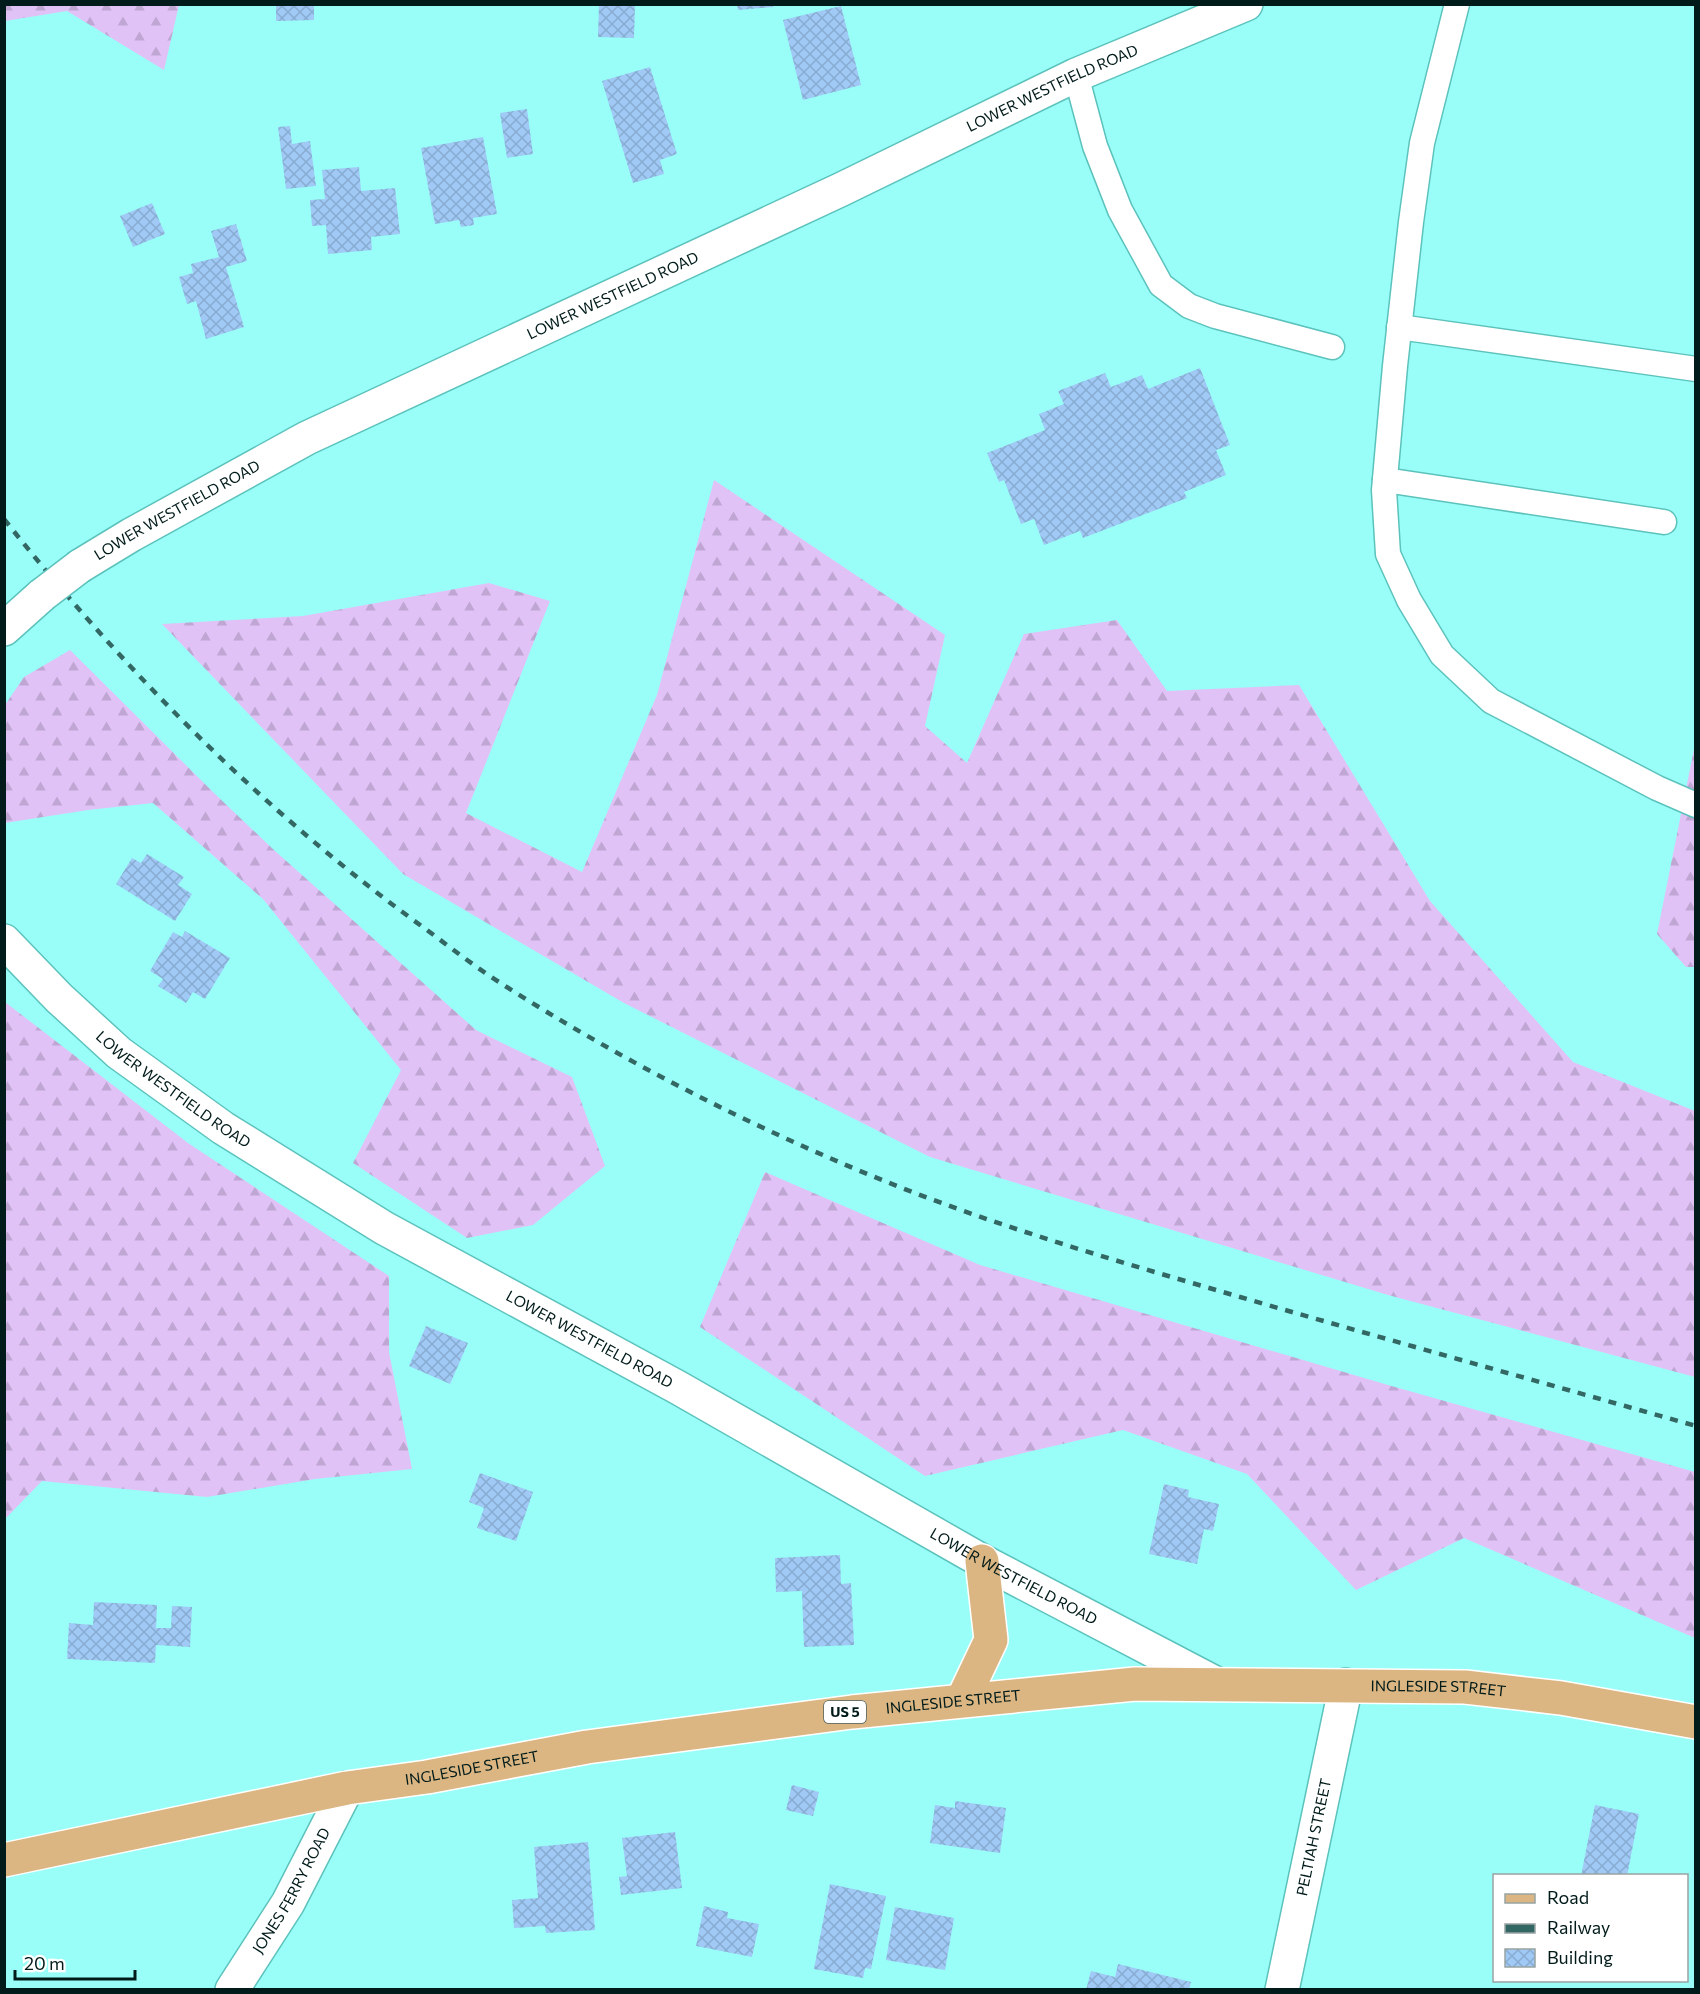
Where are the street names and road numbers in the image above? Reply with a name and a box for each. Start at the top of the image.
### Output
street label: LOWER WESTFIELD ROAD [963,40,1140,135]
street label: LOWER WESTFIELD ROAD [524,247,701,342]
street label: LOWER WESTFIELD ROAD [91,456,263,563]
street label: LOWER WESTFIELD ROAD [93,1027,254,1151]
street label: LOWER WESTFIELD ROAD [503,1286,676,1391]
street label: LOWER WESTFIELD ROAD [927,1523,1101,1628]
street label: INGLESIDE STREET [1370,1676,1507,1700]
street label: INGLESIDE STREET [885,1685,1022,1717]
road number: US 5 [824,1701,866,1723]
street label: INGLESIDE STREET [404,1746,540,1788]
street label: PELTIAH STREET [1292,1776,1334,1897]
street label: JONES FERRY ROAD [248,1824,333,1956]

